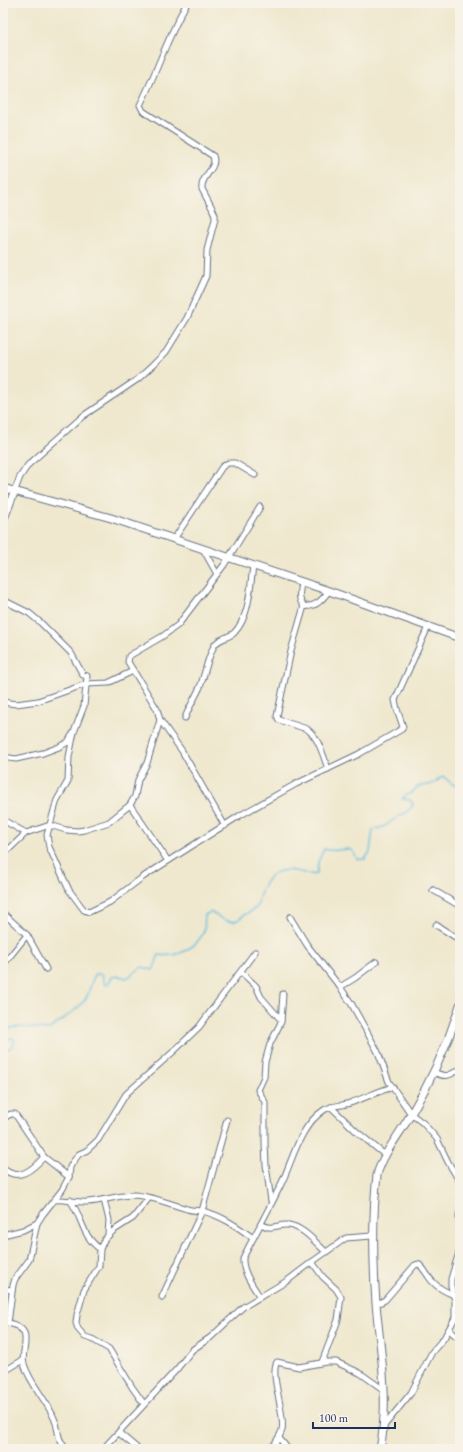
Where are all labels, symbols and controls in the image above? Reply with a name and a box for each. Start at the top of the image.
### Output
scale bar [313,1404,395,1430]
text: 100 m [319,1410,349,1426]

